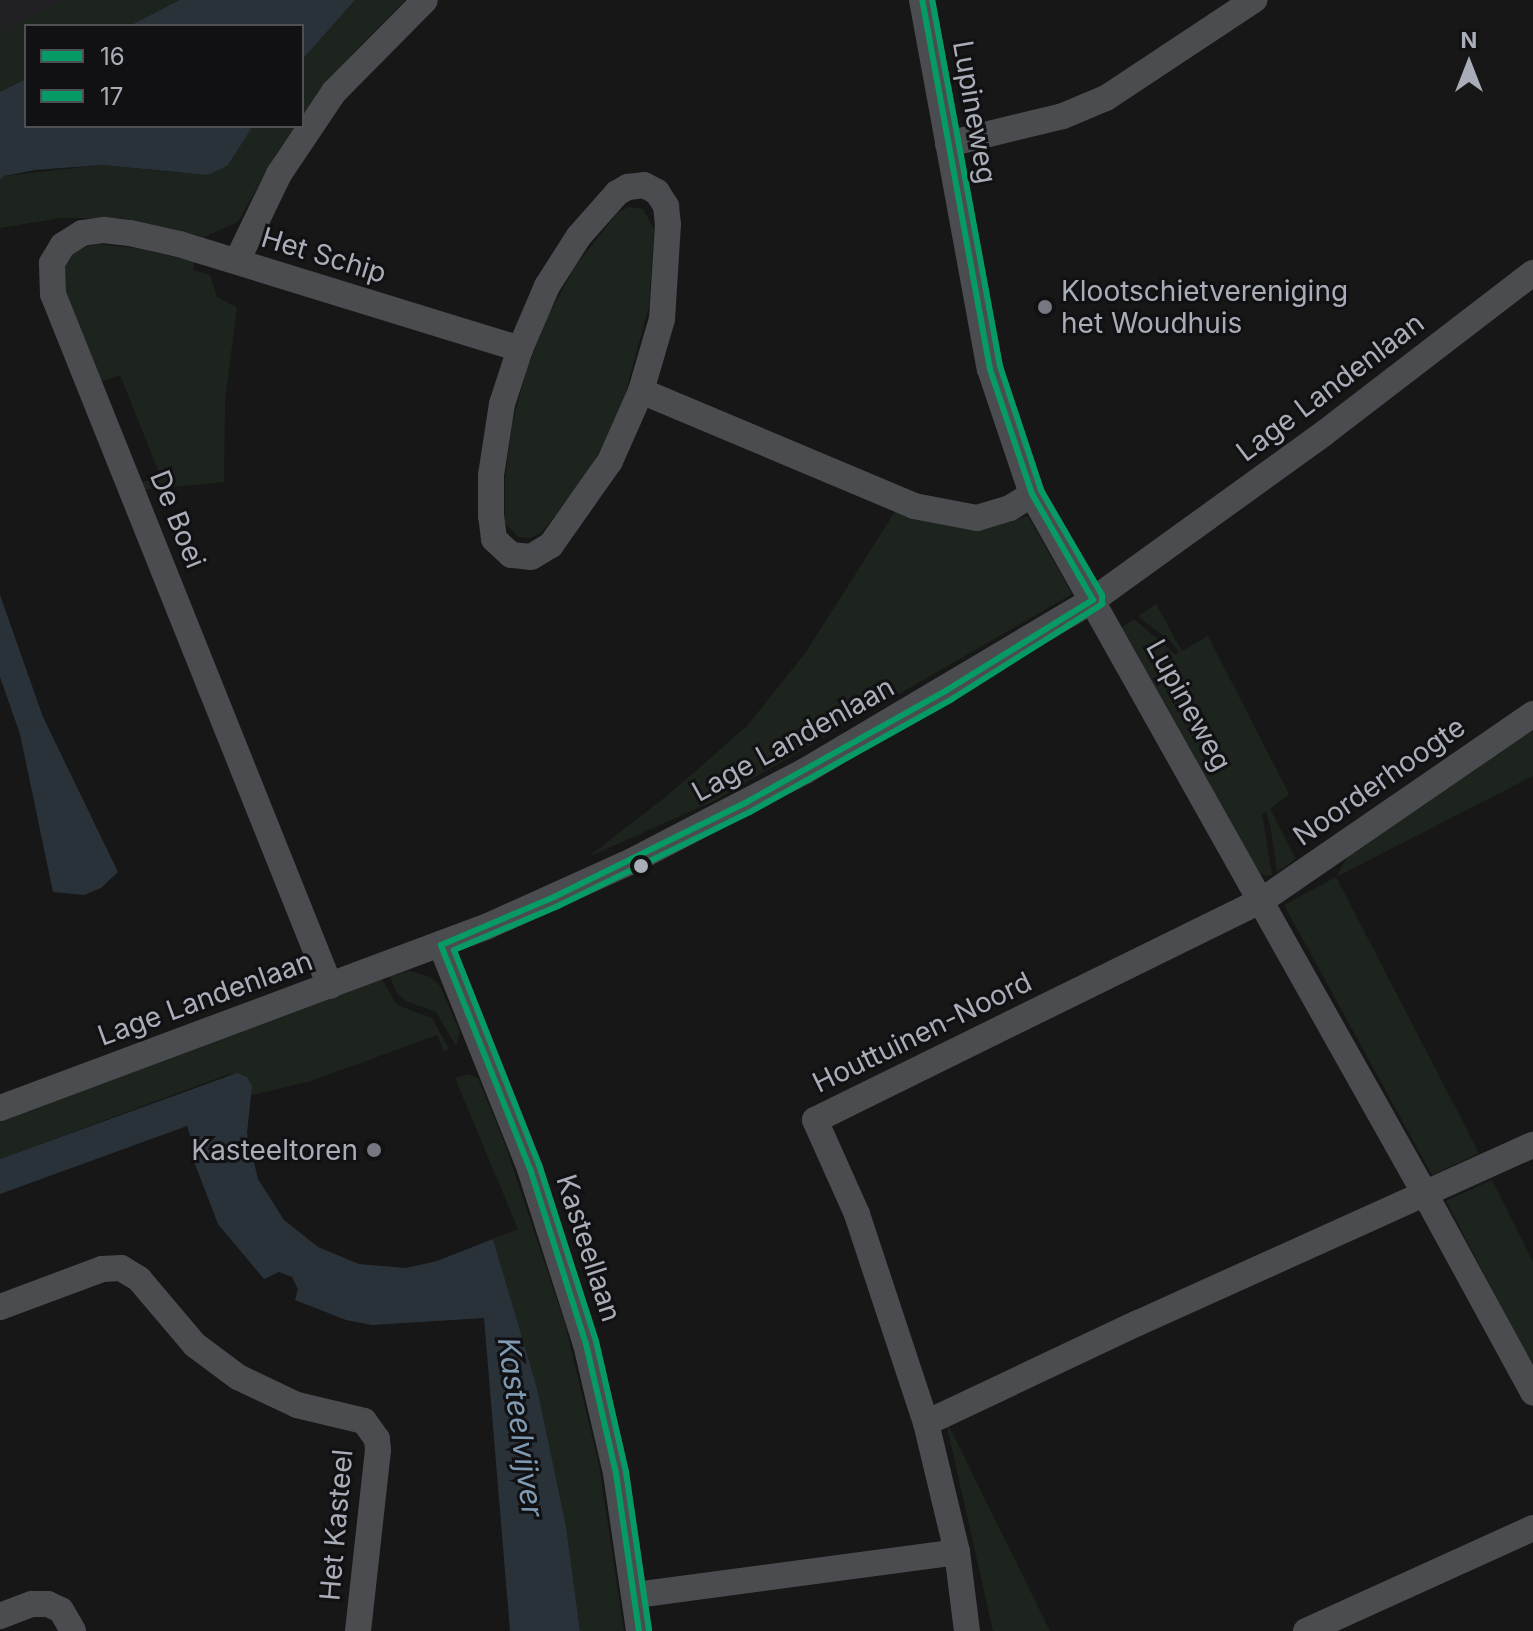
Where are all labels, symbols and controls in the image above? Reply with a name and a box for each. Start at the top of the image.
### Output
legend [24,24,304,128]
north arrow [1429,24,1509,104]
text: N [1461,27,1477,53]
street label: Lupineweg [946,38,1004,186]
text: 16 [100,42,125,71]
text: 17 [100,82,123,111]
street label: Het Schip [258,220,390,290]
place label: Klootschietvereniging het Woudhuis [1061,274,1348,340]
marker: Klootschietvereniging het Woudhuis [1036,298,1054,316]
street label: Lage Landenlaan [1230,306,1430,468]
street label: De Boei [143,465,213,573]
street label: Lupineweg [1139,634,1239,776]
street label: Lage Landenlaan [686,670,900,808]
street label: Noorderhoogte [1287,709,1471,853]
unlabelled marker [633,858,649,874]
street label: Lage Landenlaan [93,944,317,1052]
street label: Houttuinen-Noord [807,964,1037,1100]
place label: Kasteeltoren [191,1133,358,1167]
marker: Kasteeltoren [365,1141,383,1159]
street label: Kasteellaan [549,1170,629,1326]
water label: Kasteelvijver [491,1335,551,1519]
street label: Het Kasteel [313,1448,359,1602]

